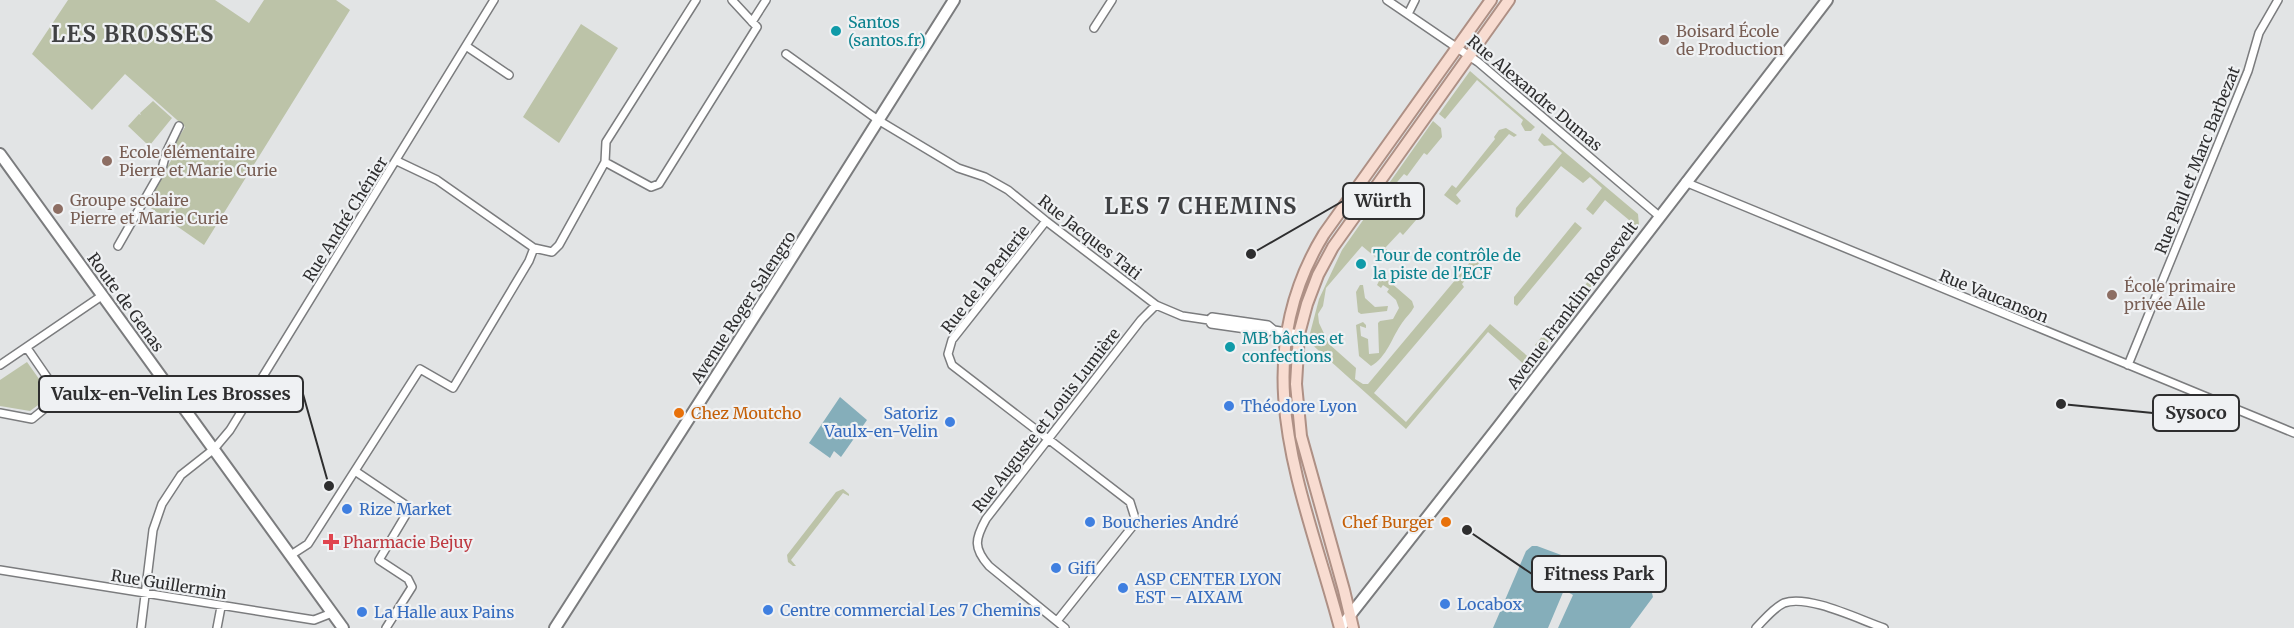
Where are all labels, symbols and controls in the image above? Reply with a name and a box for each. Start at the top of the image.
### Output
place label: Santos (santos.fr) [848,12,926,50]
district label: LES BROSSES [51,20,215,48]
place label: Boisard École de Production [1676,21,1784,59]
marker: Santos (santos.fr) [829,24,843,38]
street label: Rue Alexandre Dumas [1464,31,1607,155]
marker: Boisard École de Production [1657,33,1671,47]
street label: Rue Paul et Marc Barbezat [2150,63,2244,257]
place label: Ecole élémentaire Pierre et Marie Curie [119,142,277,180]
street label: Rue André Chénier [298,153,392,285]
marker: Ecole élémentaire Pierre et Marie Curie [100,154,114,168]
callout: Würth [1343,183,1424,219]
text: Würth [1353,189,1412,212]
place label: Groupe scolaire Pierre et Marie Curie [70,190,228,228]
street label: Rue Jacques Tati [1034,191,1146,283]
district label: LES 7 CHEMINS [1104,192,1298,220]
marker: Groupe scolaire Pierre et Marie Curie [51,202,65,216]
street label: Avenue Franklin Roosevelt [1502,217,1642,394]
street label: Rue de la Perlerie [937,221,1033,337]
street label: Avenue Roger Salengro [686,227,800,388]
place label: Tour de contrôle de la piste de l'ECF [1373,245,1521,283]
street label: Route de Genas [83,249,169,356]
marker: Tour de contrôle de la piste de l'ECF [1354,257,1368,271]
street label: Rue Vaucanson [1936,265,2052,327]
place label: École primaire privée Aile [2124,276,2236,314]
marker: École primaire privée Aile [2105,288,2119,302]
street label: Rue Auguste et Louis Lumière [968,324,1124,516]
place label: MB bâches et confections [1242,328,1345,366]
marker: MB bâches et confections [1223,340,1237,354]
callout: Vaulx-en-Velin Les Brosses [39,376,303,412]
text: Vaulx-en-Velin Les Brosses [50,382,291,405]
callout: Sysoco [2153,395,2239,431]
place label: Théodore Lyon [1241,396,1358,416]
marker: Théodore Lyon [1222,399,1236,413]
text: Sysoco [2165,401,2227,424]
place label: Chez Moutcho [691,403,801,423]
place label: Satoriz Vaulx-en-Velin [823,403,938,441]
marker: Chez Moutcho [672,406,686,420]
marker: Satoriz Vaulx-en-Velin [943,415,957,429]
place label: Rize Market [359,499,453,519]
marker: Rize Market [340,502,354,516]
place label: Boucheries André [1102,512,1238,532]
place label: Chef Burger [1342,512,1434,532]
marker: Boucheries André [1083,515,1097,529]
marker: Chef Burger [1439,515,1453,529]
place label: Pharmacie Bejuy [343,532,473,552]
marker: Pharmacie Bejuy [324,535,338,549]
callout: Fitness Park [1532,556,1666,592]
place label: Gifi [1068,558,1097,578]
marker: Gifi [1049,561,1063,575]
text: Fitness Park [1544,562,1655,585]
street label: Rue Guillermin [110,565,229,603]
place label: ASP CENTER LYON EST – AIXAM [1134,569,1282,607]
marker: ASP CENTER LYON EST – AIXAM [1116,581,1130,595]
place label: Locabox [1457,594,1522,614]
marker: Locabox [1438,597,1452,611]
place label: Centre commercial Les 7 Chemins [780,600,1041,620]
place label: La Halle aux Pains [374,602,514,622]
marker: Centre commercial Les 7 Chemins [761,603,775,617]
marker: La Halle aux Pains [355,605,369,619]

